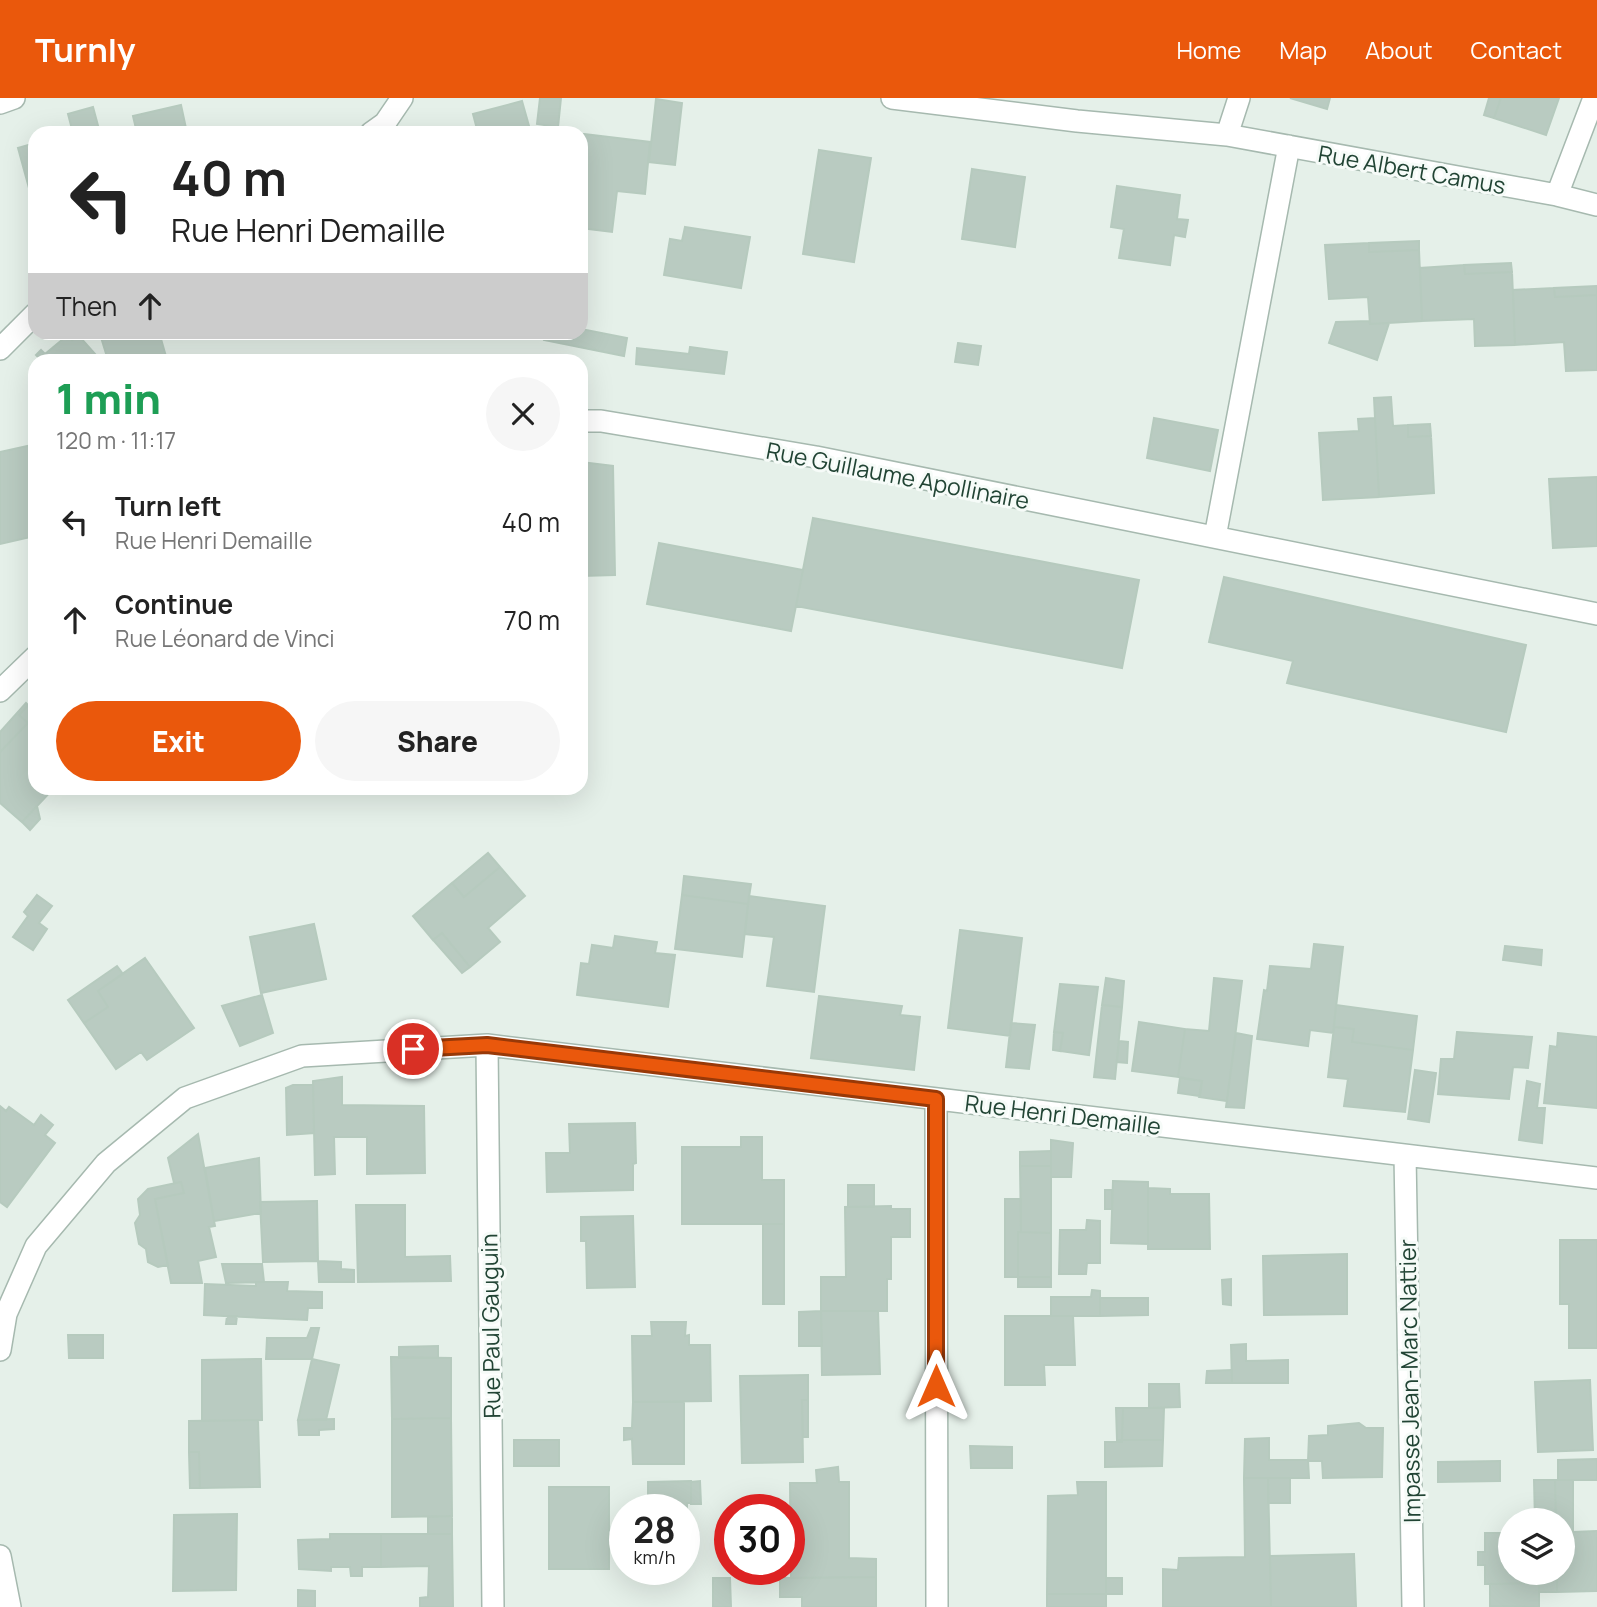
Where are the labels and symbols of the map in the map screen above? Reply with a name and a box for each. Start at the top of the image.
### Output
street label: Rue Albert Camus [1316,137,1508,201]
street label: Rue Guillaume Apollinaire [764,434,1032,516]
pin [383,1019,443,1079]
street label: Rue Henri Demaille [963,1086,1163,1142]
street label: Rue Paul Gauguin [472,1233,508,1419]
street label: Impasse Jean-Marc Nattier [1391,1239,1427,1523]
position arrow [899,1349,973,1423]
speed limit sign: 30 [714,1494,805,1585]

